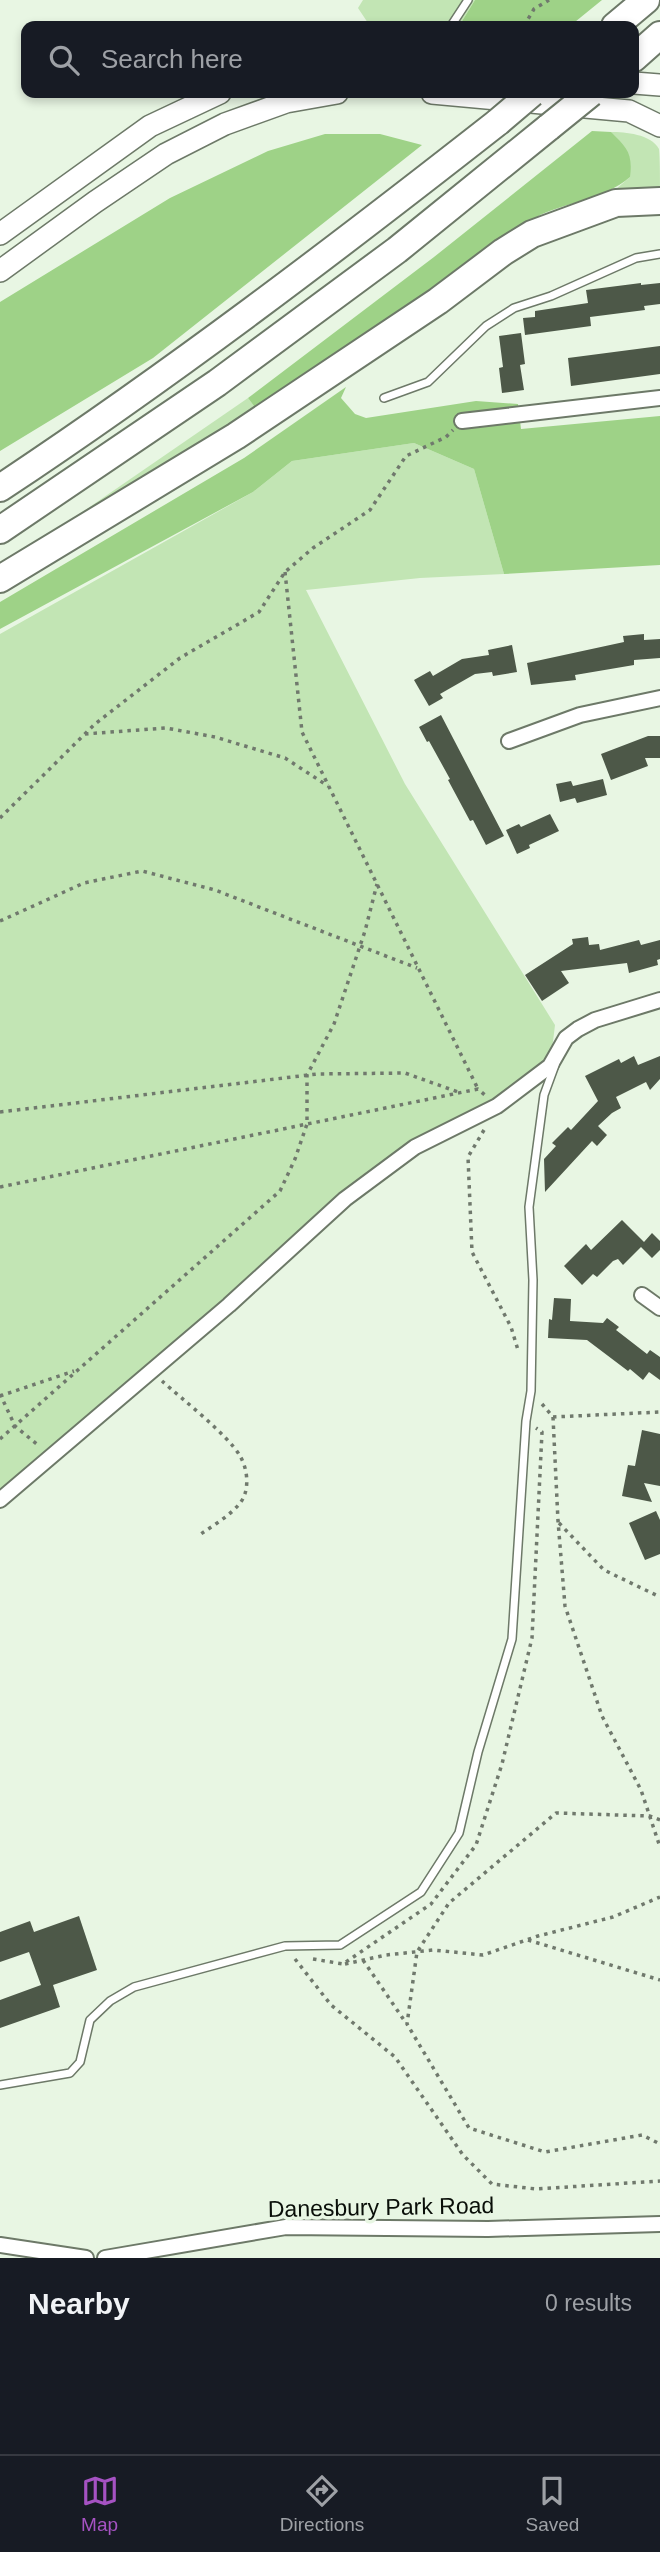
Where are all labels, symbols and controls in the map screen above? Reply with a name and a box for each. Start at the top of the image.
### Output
search box [21,21,639,98]
icon: search [45,41,83,79]
text: Search here [101,44,243,74]
street label: Danesbury Park Road [268,2192,494,2222]
text: Nearby [28,2287,130,2320]
text: 0 results [545,2290,632,2316]
tab: Map [81,2472,119,2536]
tab: Directions [280,2472,364,2536]
tab: Saved [525,2472,579,2536]

